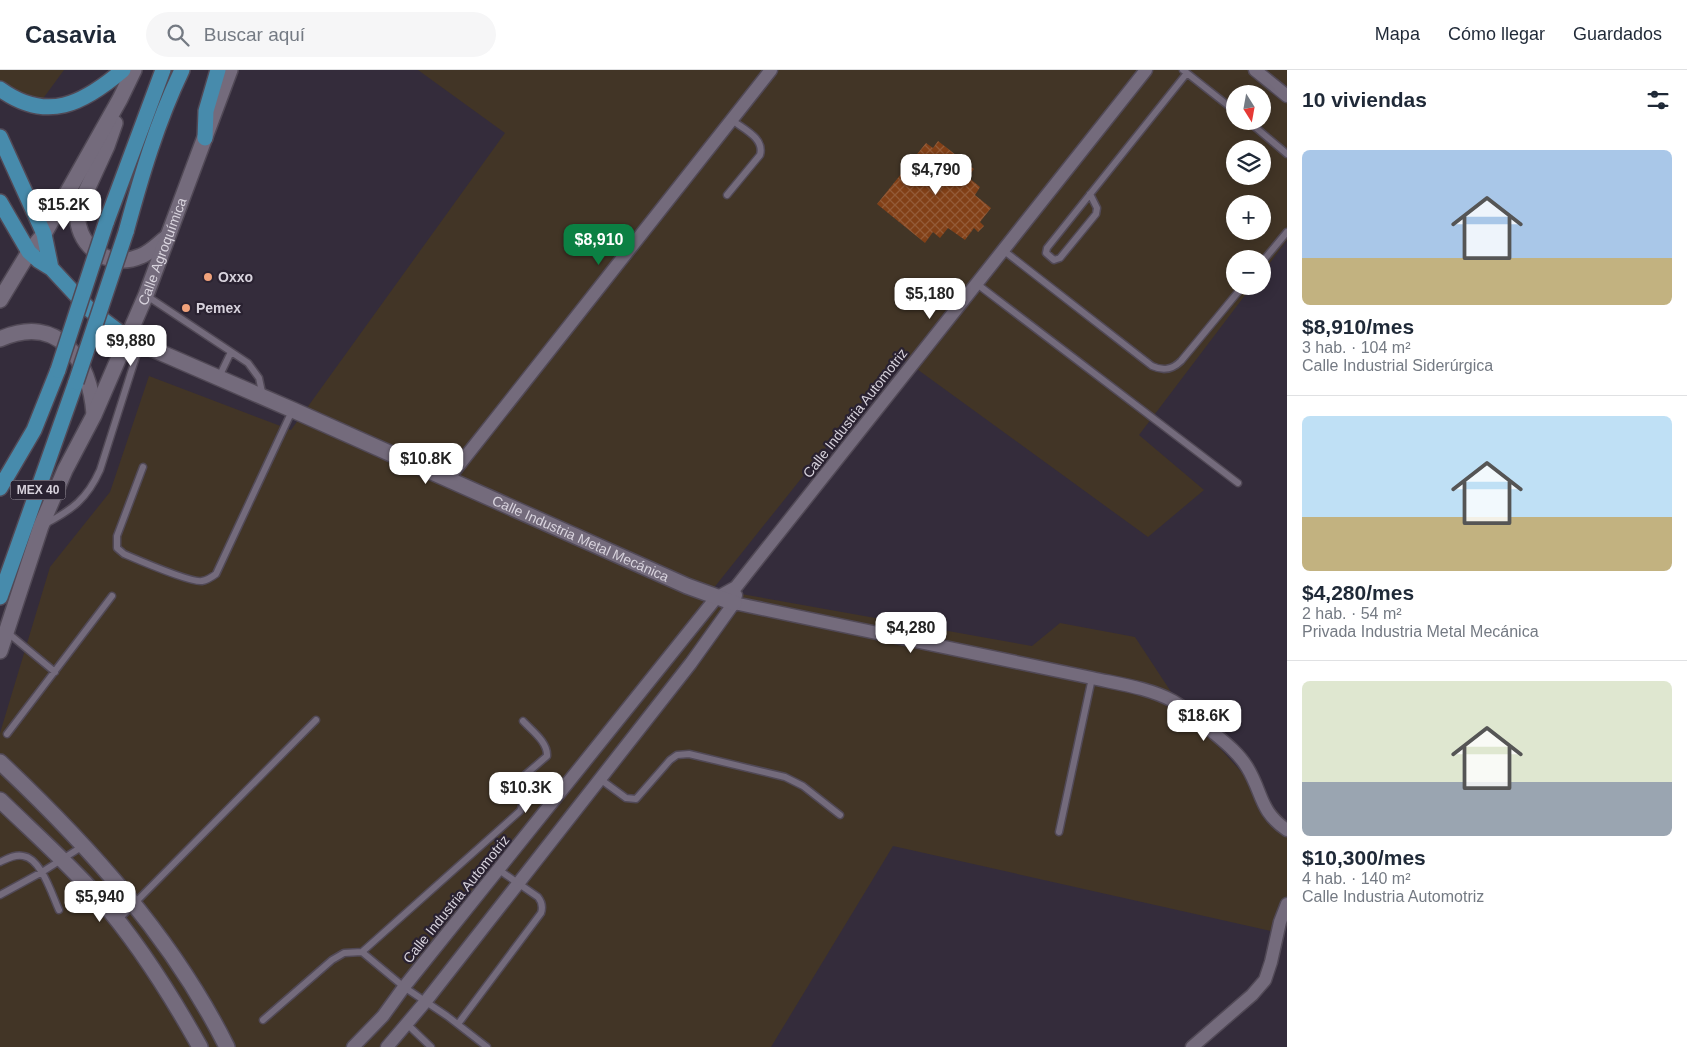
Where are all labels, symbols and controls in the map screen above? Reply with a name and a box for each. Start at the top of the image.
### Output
search box [146,12,496,57]
text: Casavia [25,21,116,48]
icon: search [164,21,192,49]
text: Buscar aquí [204,24,305,45]
text: Mapa [1375,24,1420,44]
text: Cómo llegar [1448,24,1545,44]
text: Guardados [1573,24,1662,44]
north arrow [1226,85,1271,130]
map controls [1226,85,1271,295]
icon: filters [1644,86,1672,114]
text: 10 viviendas [1302,88,1427,111]
button: layers [1226,140,1271,185]
pin: $4,790 [895,154,977,196]
text: $4,790 [912,161,960,178]
icon: home [1442,183,1532,273]
pin: $15.2K [23,189,105,231]
street label: Calle Agroquímica [135,195,190,308]
button: + [1226,195,1271,240]
text: $15.2K [38,196,90,213]
pin: $8,910 [558,224,640,266]
text: $8,910 [575,231,623,248]
button: − [1226,250,1271,295]
place label: Oxxo [218,269,253,285]
marker: Oxxo [202,271,214,283]
pin: $5,180 [889,278,971,320]
text: $5,180 [906,285,954,302]
place label: Pemex [196,300,241,316]
marker: Pemex [180,302,192,314]
text: $8,910/mes [1302,315,1414,338]
pin: $9,880 [90,324,172,367]
text: $9,880 [107,332,155,349]
text: 3 hab. · 104 m² [1302,339,1411,356]
street label: Calle Industria Automotriz [800,345,910,481]
text: Calle Industrial Siderúrgica [1302,357,1493,374]
pin: $10.8K [385,442,467,485]
icon: home [1442,448,1532,538]
text: $10.8K [400,450,452,467]
road number: MEX 40 [10,480,66,500]
street label: Calle Industria Metal Mecánica [490,492,672,585]
text: $4,280/mes [1302,581,1414,604]
text: 2 hab. · 54 m² [1302,605,1402,622]
pin: $4,280 [870,612,952,654]
text: $4,280 [887,619,935,636]
text: Privada Industria Metal Mecánica [1302,623,1539,640]
pin: $18.6K [1163,700,1245,742]
text: $18.6K [1178,707,1230,724]
icon: home [1442,713,1532,803]
pin: $10.3K [485,772,567,814]
text: $10.3K [500,779,552,796]
street label: Calle Industria Automotriz [400,832,512,966]
text: $10,300/mes [1302,846,1426,869]
text: 4 hab. · 140 m² [1302,870,1411,887]
pin: $5,940 [59,880,141,923]
text: $5,940 [76,888,124,905]
text: Calle Industria Automotriz [1302,888,1484,905]

